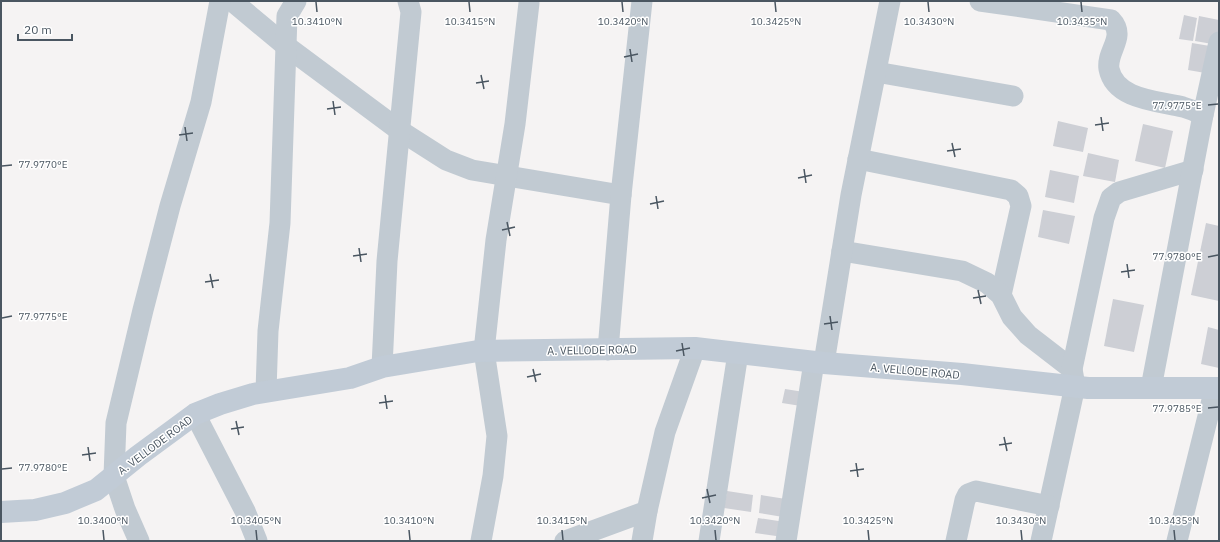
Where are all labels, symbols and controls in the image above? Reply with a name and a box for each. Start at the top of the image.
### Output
text: 10.3410°N [292,15,342,28]
text: 10.3415°N [445,15,495,28]
text: 10.3420°N [598,15,648,28]
text: 10.3425°N [751,15,801,28]
text: 10.3430°N [904,15,954,28]
text: 10.3435°N [1057,15,1107,28]
scale bar [18,16,72,42]
text: 20 m [24,22,52,37]
text: 77.9775°E [1152,99,1202,112]
text: 77.9770°E [18,158,68,171]
text: 77.9780°E [1152,250,1202,263]
text: 77.9775°E [18,310,68,323]
street label: A. VELLODE ROAD [547,342,637,358]
street label: A. VELLODE ROAD [870,360,960,382]
text: 77.9785°E [1152,402,1202,415]
street label: A. VELLODE ROAD [115,412,195,478]
text: 77.9780°E [18,461,68,474]
text: 10.3400°N [78,514,128,527]
text: 10.3405°N [231,514,281,527]
text: 10.3410°N [384,514,434,527]
text: 10.3415°N [537,514,587,527]
text: 10.3420°N [690,514,740,527]
text: 10.3425°N [843,514,893,527]
text: 10.3430°N [996,514,1046,527]
text: 10.3435°N [1149,514,1199,527]

